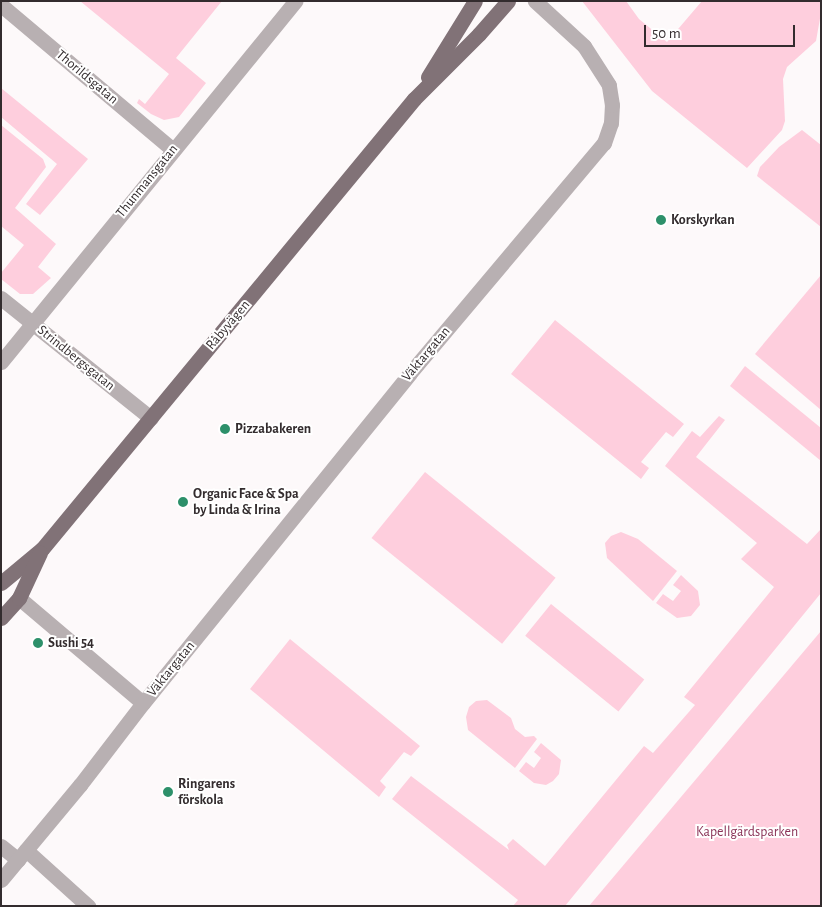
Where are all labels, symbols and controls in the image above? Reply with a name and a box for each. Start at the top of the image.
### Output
scale bar [647,15,798,47]
text: 50 m [652,26,681,41]
street label: Thorildsgatan [53,46,121,108]
street label: Thunmansgatan [112,141,182,221]
place label: Korskyrkan [671,212,735,228]
marker: Korskyrkan [655,214,667,226]
street label: Råbyvägen [202,297,254,353]
street label: Strindbergsgatan [34,322,118,394]
street label: Väktargatan [398,323,454,385]
place label: Pizzabakeren [235,421,311,437]
marker: Pizzabakeren [219,423,231,435]
place label: Organic Face & Spa by Linda & Irina [193,486,299,518]
marker: Organic Face & Spa by Linda & Irina [177,496,189,508]
place label: Sushi 54 [48,635,94,651]
marker: Sushi 54 [32,637,44,649]
street label: Väktargatan [144,638,198,700]
place label: Ringarens förskola [178,776,235,809]
marker: Ringarens förskola [162,786,174,798]
park label: Kapellgärdsparken [696,824,798,840]

